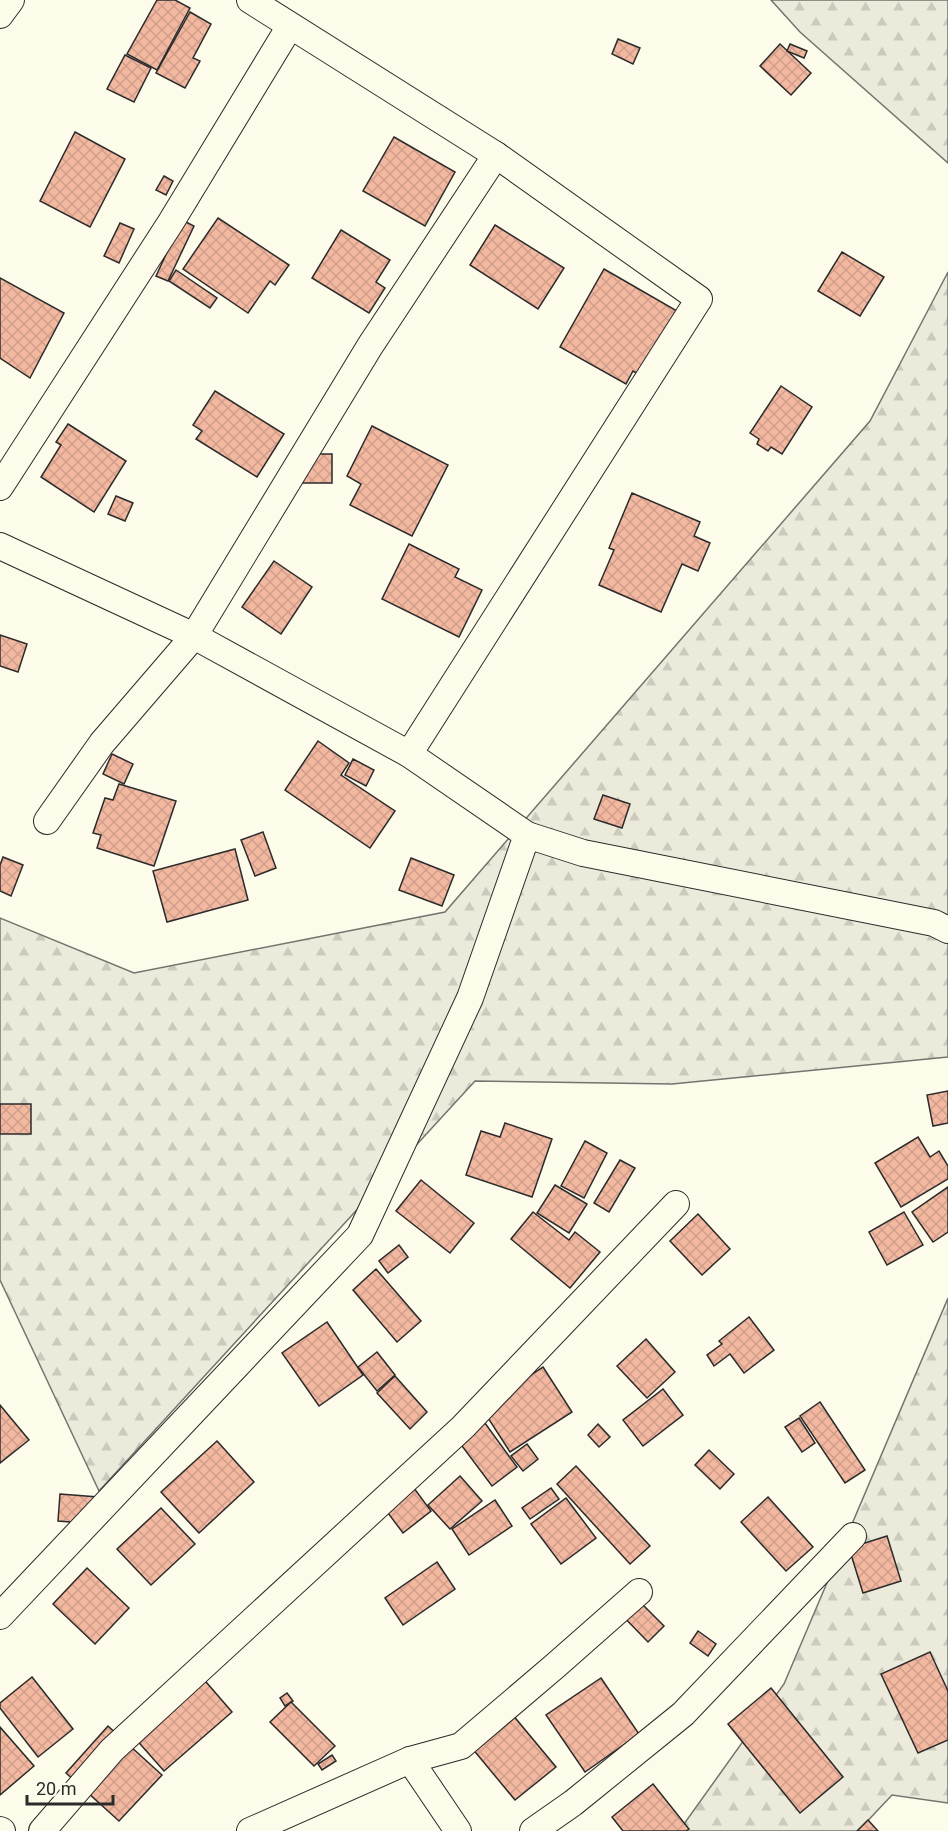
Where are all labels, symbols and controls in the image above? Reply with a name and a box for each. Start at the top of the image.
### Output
scale bar [27,1768,112,1806]
text: 20 m [36,1778,76,1799]

